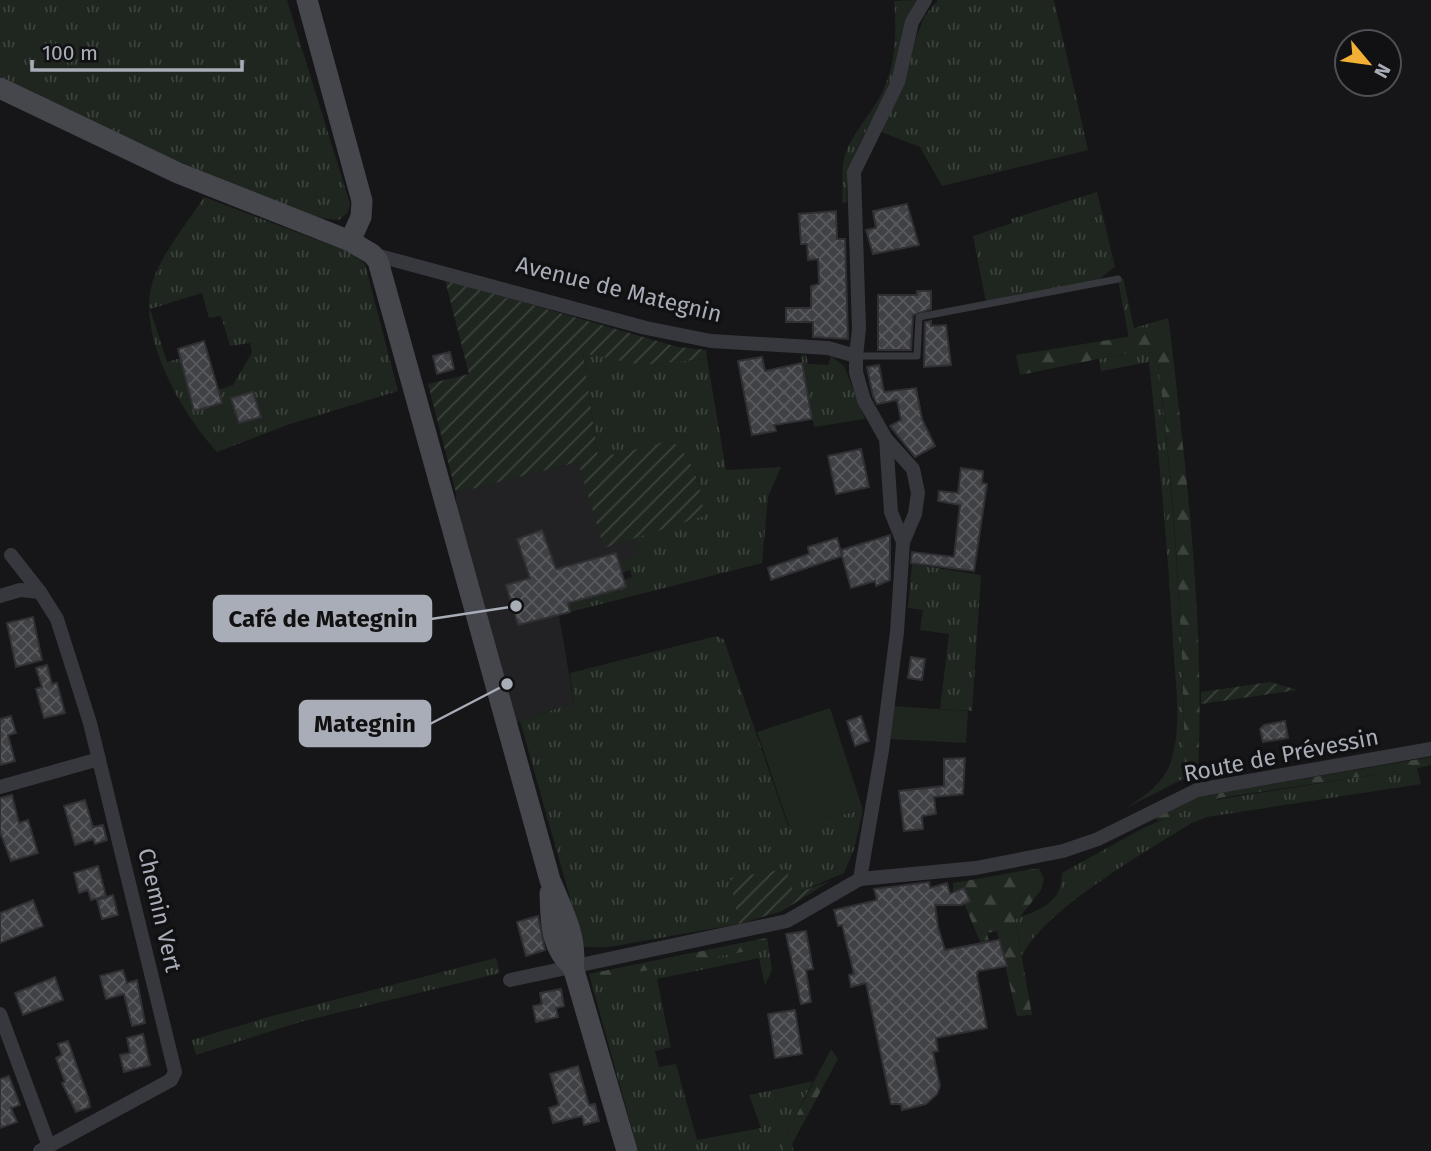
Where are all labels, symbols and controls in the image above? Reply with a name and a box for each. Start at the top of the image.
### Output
scale bar [32,28,242,72]
north arrow [1333,28,1403,98]
text: 100 m [42,40,98,66]
text: N [1369,60,1396,82]
street label: Avenue de Mategnin [513,250,725,328]
callout: Café de Mategnin [214,596,431,641]
text: Café de Mategnin [228,605,418,633]
callout: Mategnin [300,701,430,746]
text: Mategnin [314,710,416,738]
street label: Route de Prévessin [1181,722,1381,788]
street label: Chemin Vert [132,845,188,975]

